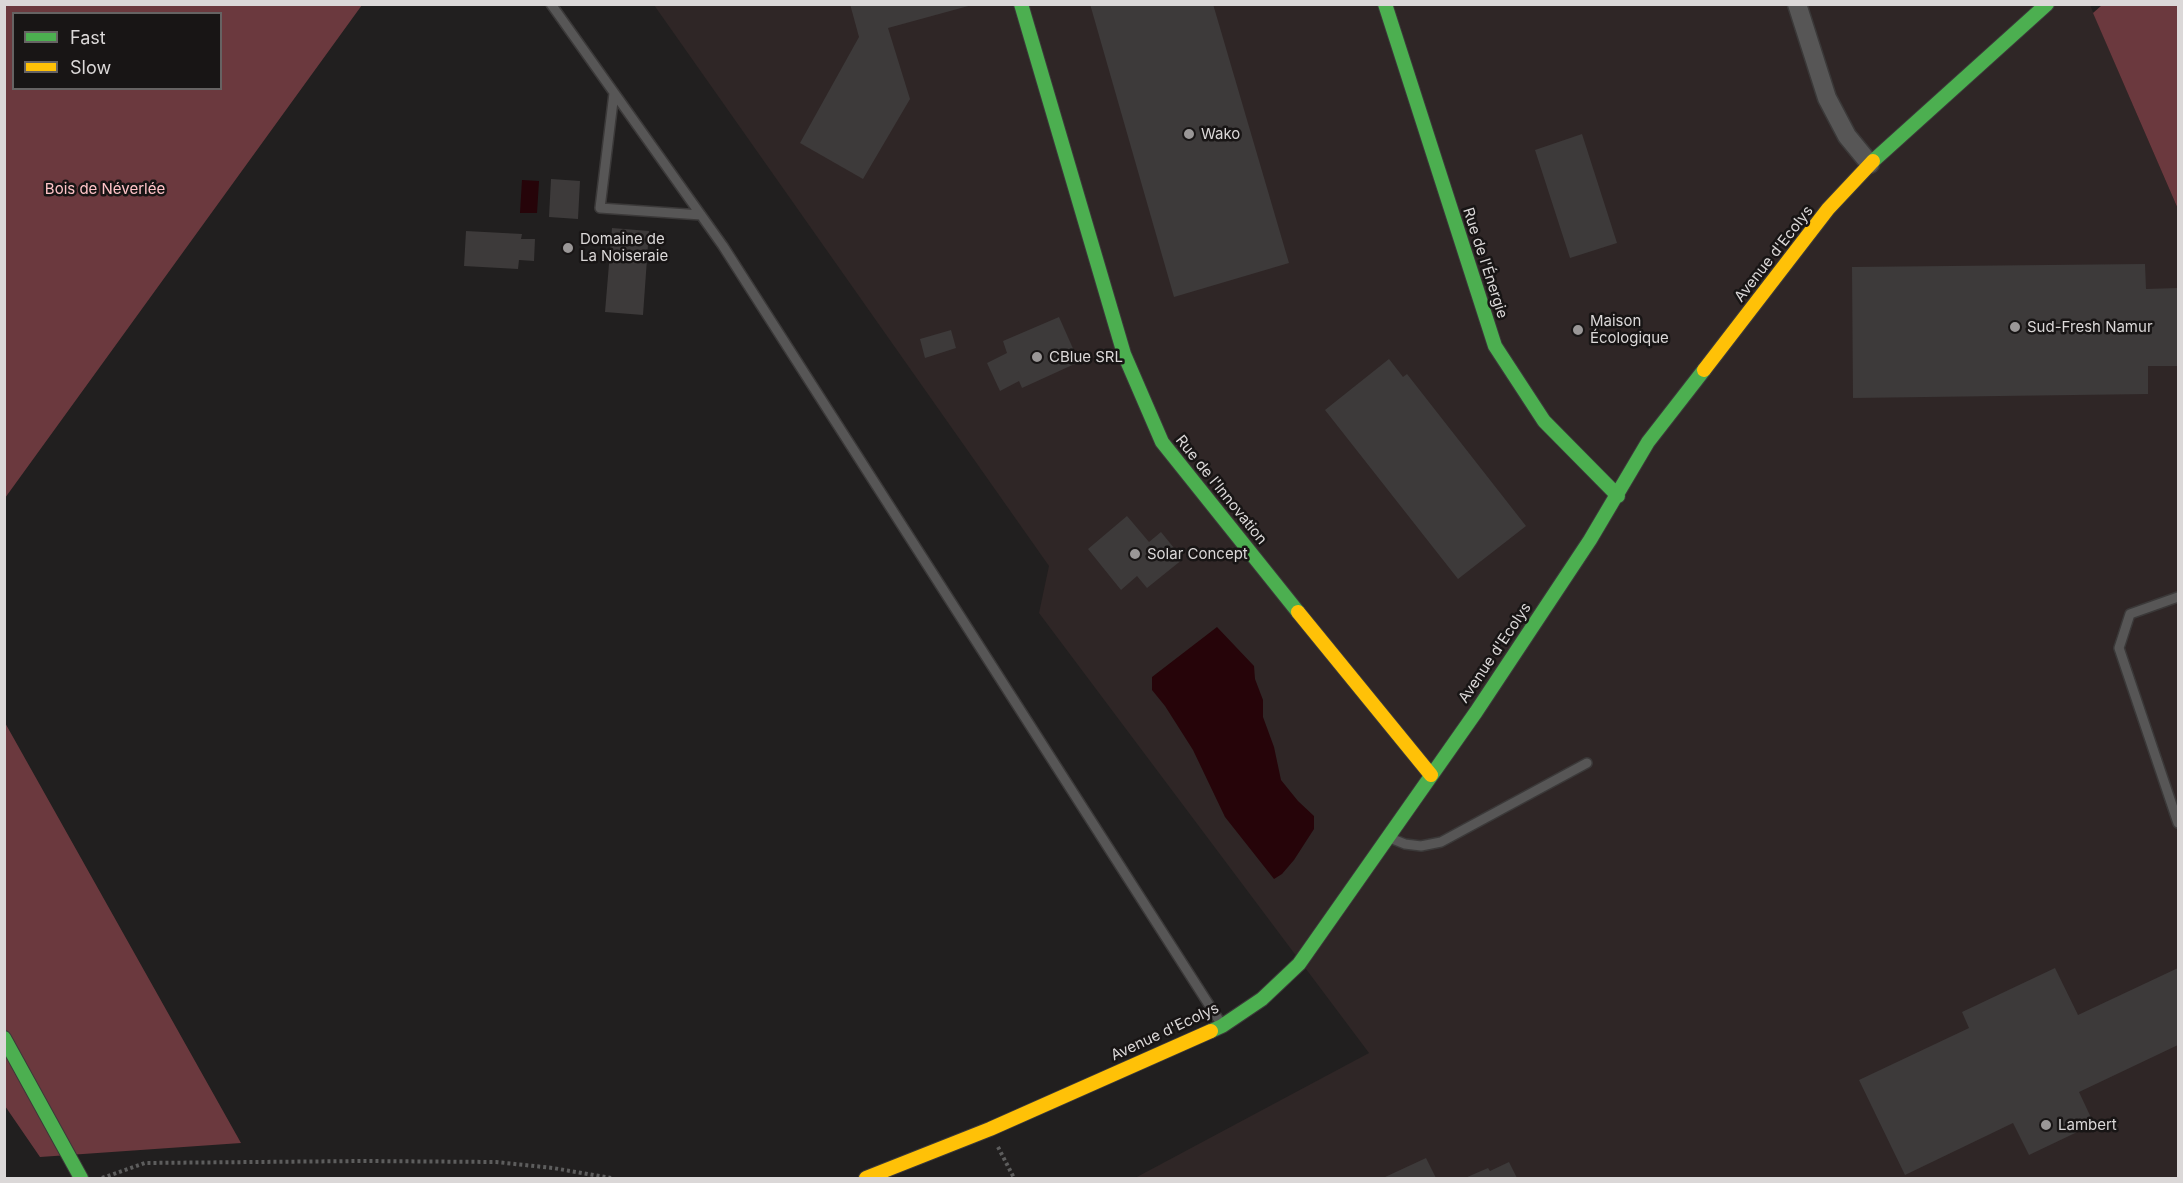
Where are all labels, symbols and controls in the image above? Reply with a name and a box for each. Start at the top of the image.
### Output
legend [12,12,222,90]
text: Fast [70,27,106,48]
text: Slow [70,57,111,78]
place label: Wako [1201,125,1240,143]
marker: Wako [1182,127,1196,141]
park label: Bois de Néverlée [45,180,165,198]
street label: Avenue d'Ecolys [1731,202,1817,306]
street label: Rue de l'Énergie [1459,205,1511,321]
place label: Domaine de La Noiseraie [580,230,668,265]
marker: Domaine de La Noiseraie [561,241,575,255]
place label: Maison Écologique [1590,312,1669,347]
place label: Sud-Fresh Namur [2027,318,2153,336]
marker: Sud-Fresh Namur [2008,320,2022,334]
marker: Maison Écologique [1571,323,1585,337]
place label: CBlue SRL [1049,348,1123,366]
marker: CBlue SRL [1030,350,1044,364]
street label: Rue de l'Innovation [1171,432,1271,548]
place label: Solar Concept [1147,545,1248,563]
marker: Solar Concept [1128,547,1142,561]
street label: Avenue d'Ecolys [1455,599,1535,707]
street label: Avenue d'Ecolys [1108,999,1222,1065]
place label: Lambert [2058,1116,2117,1134]
marker: Lambert [2039,1118,2053,1132]

